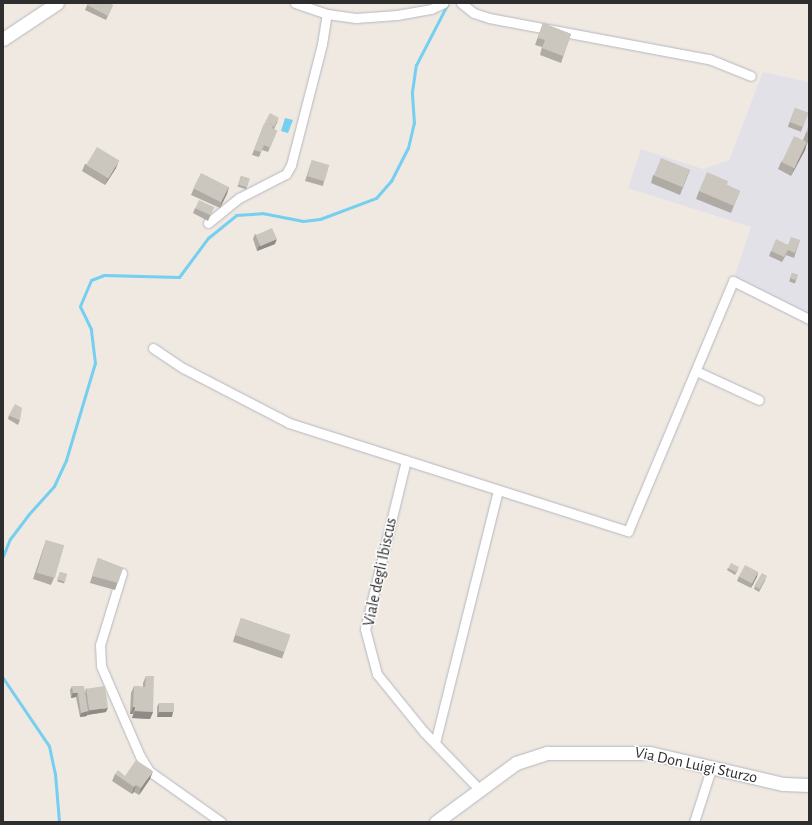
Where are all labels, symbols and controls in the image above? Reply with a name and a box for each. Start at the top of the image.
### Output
street label: Viale degli Ibiscus [359,516,401,628]
street label: Via Don Luigi Sturzo [633,743,759,787]

